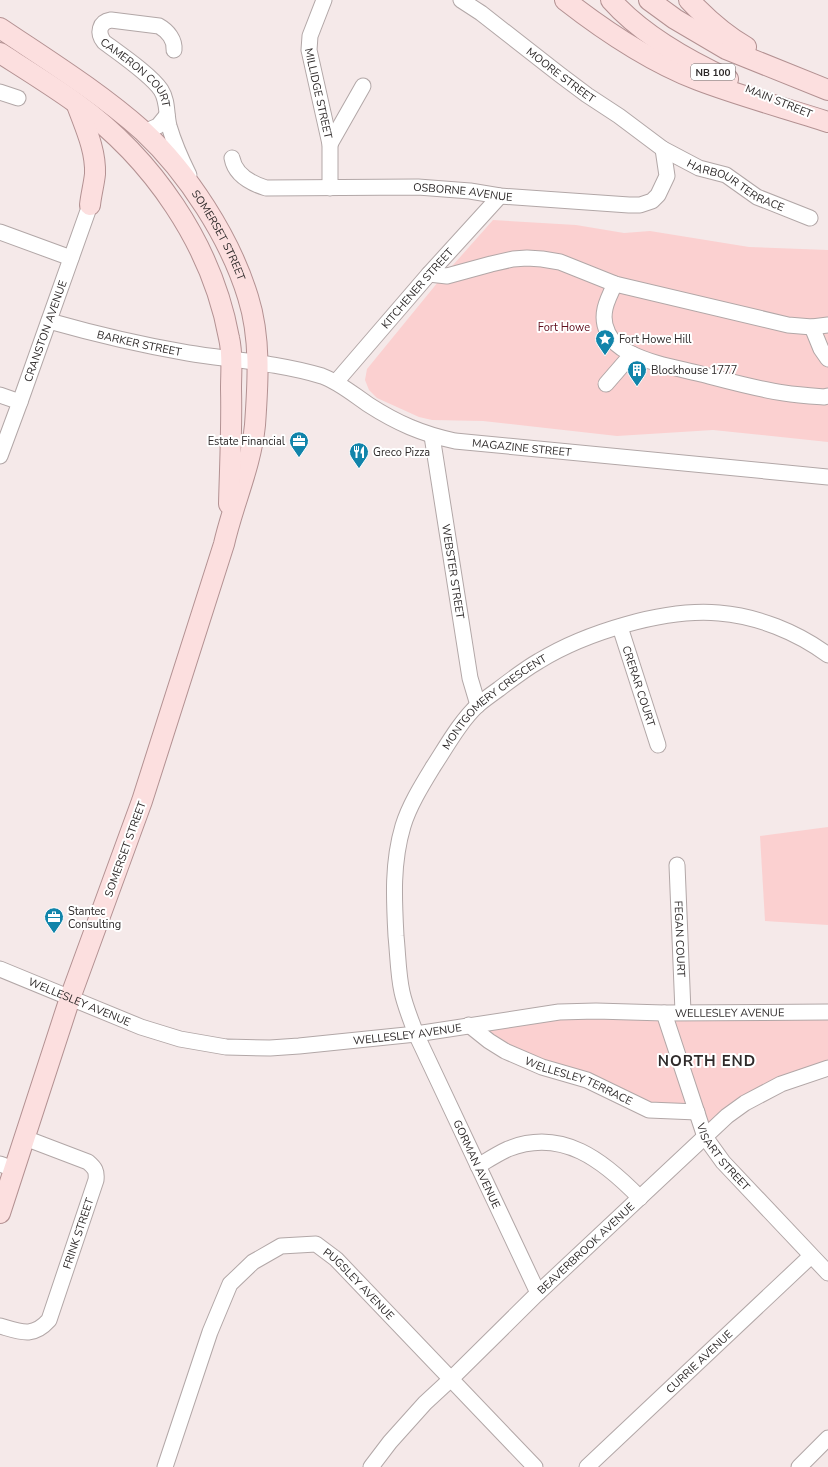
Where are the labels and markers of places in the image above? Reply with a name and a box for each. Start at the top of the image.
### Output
place icon: Fort Howe Hill [594,328,616,356]
place label: Fort Howe Hill [619,332,692,347]
building icon: Blockhouse 1777 [626,359,648,387]
place label: Blockhouse 1777 [651,363,737,378]
office icon: Estate Financial [288,430,310,458]
place label: Estate Financial [208,434,286,449]
restaurant icon: Greco Pizza [348,441,370,469]
place label: Greco Pizza [373,445,430,460]
place label: Stantec Consulting [68,904,121,932]
office icon: Stantec Consulting [43,906,65,934]

